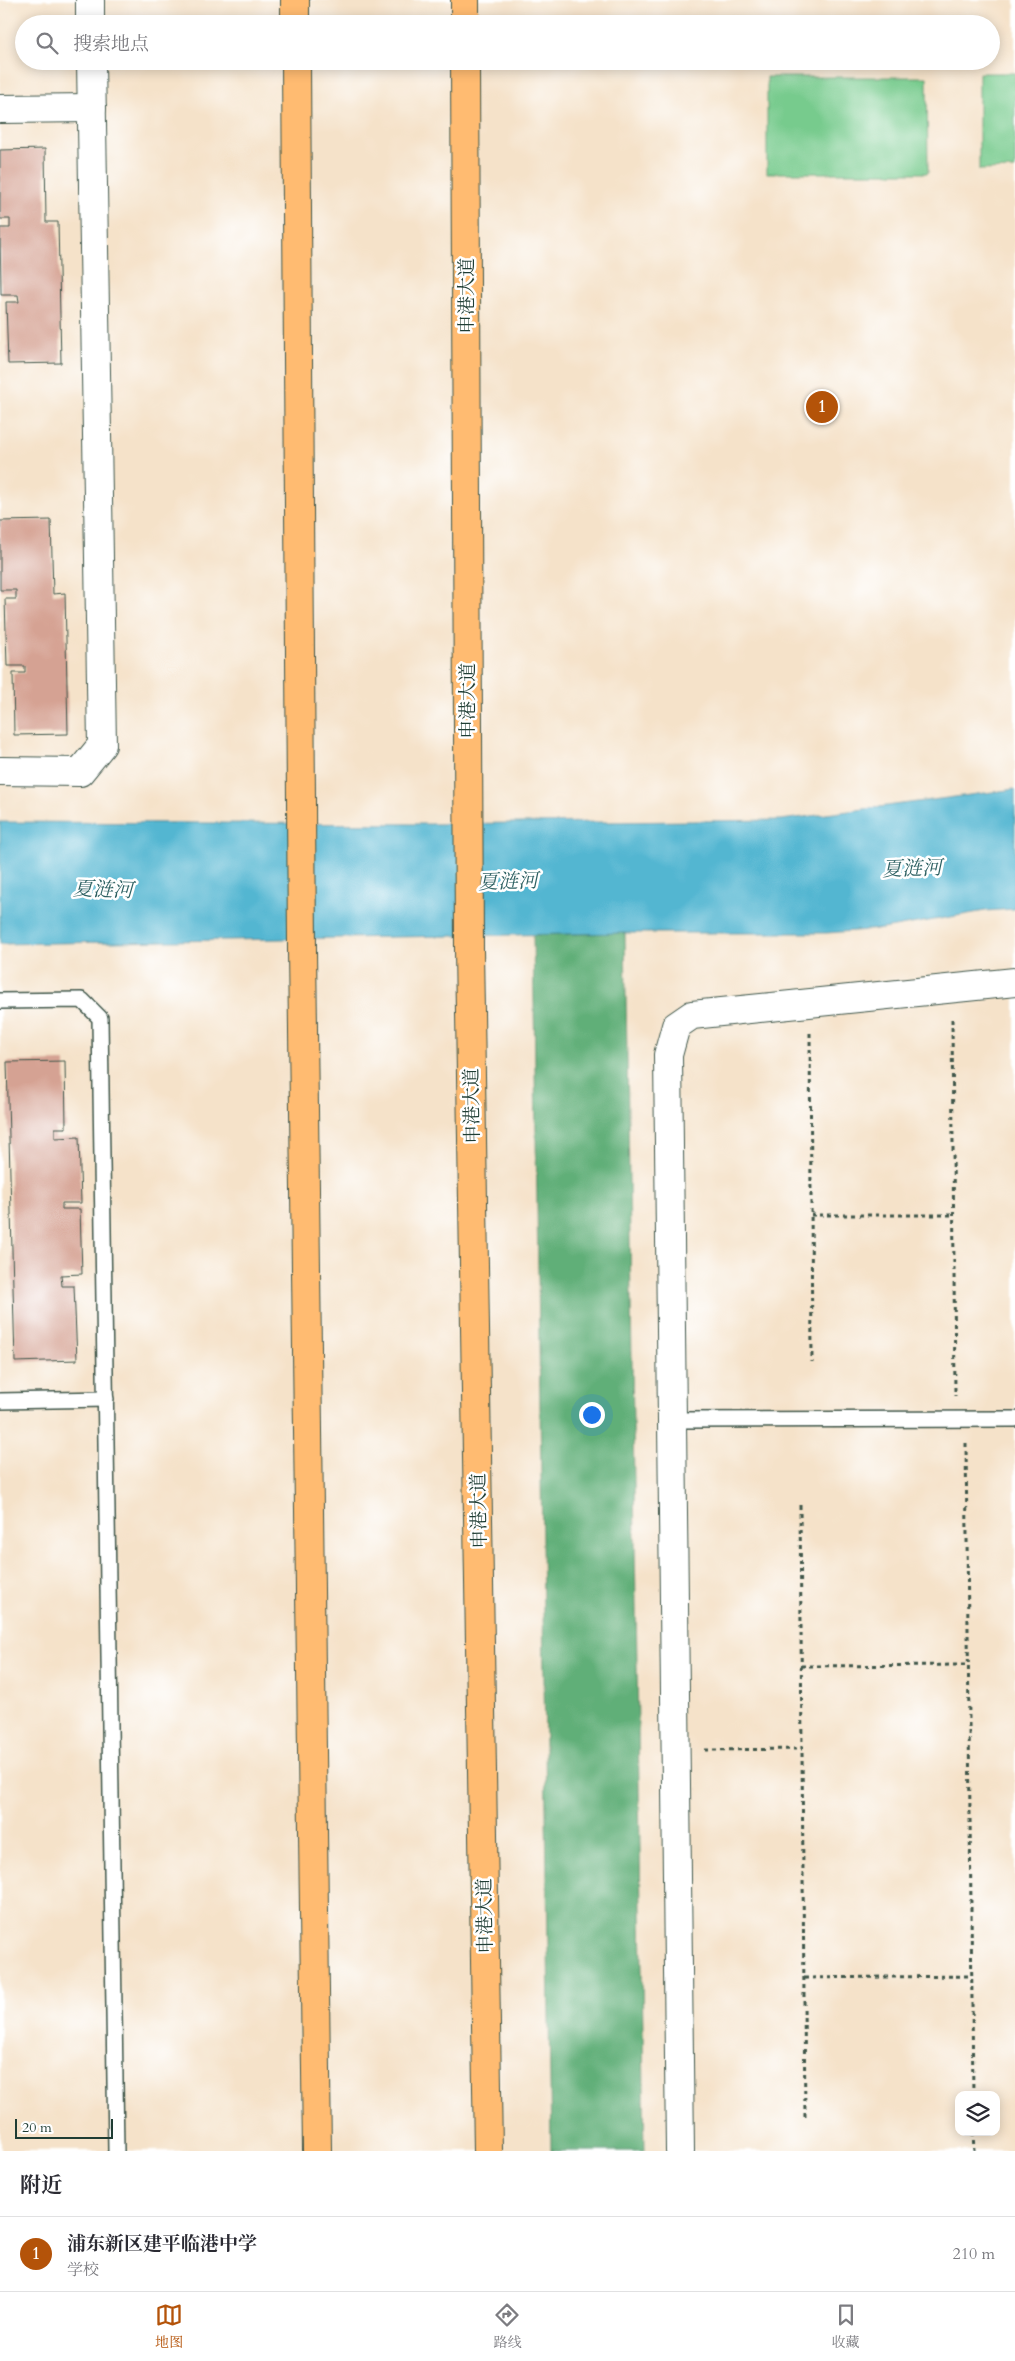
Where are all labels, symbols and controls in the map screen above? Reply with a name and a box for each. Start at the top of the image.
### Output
search box [15,15,1000,70]
icon: search [33,29,61,57]
text: 搜索地点 [73,31,149,57]
street label: 申港大道 [454,258,480,334]
pin: 1 [806,388,838,426]
street label: 申港大道 [455,663,481,739]
water label: 夏涟河 [882,854,945,883]
water label: 夏涟河 [478,867,541,896]
water label: 夏涟河 [73,875,136,904]
street label: 申港大道 [458,1068,486,1144]
your location [579,1402,605,1428]
street label: 申港大道 [465,1473,493,1549]
street label: 申港大道 [471,1878,499,1954]
map controls [955,2091,1000,2136]
button: layers [955,2091,1000,2136]
scale bar [15,2116,112,2139]
text: 20 m [22,2118,52,2137]
text: 附近 [20,2171,62,2200]
text: 浦东新区建平临港中学 [67,2231,257,2257]
text: 1 [32,2243,40,2265]
text: 210 m [953,2243,995,2265]
text: 学校 [67,2259,99,2281]
tab: 地图 [155,2301,183,2352]
tab: 路线 [493,2301,521,2352]
tab: 收藏 [832,2301,860,2352]

